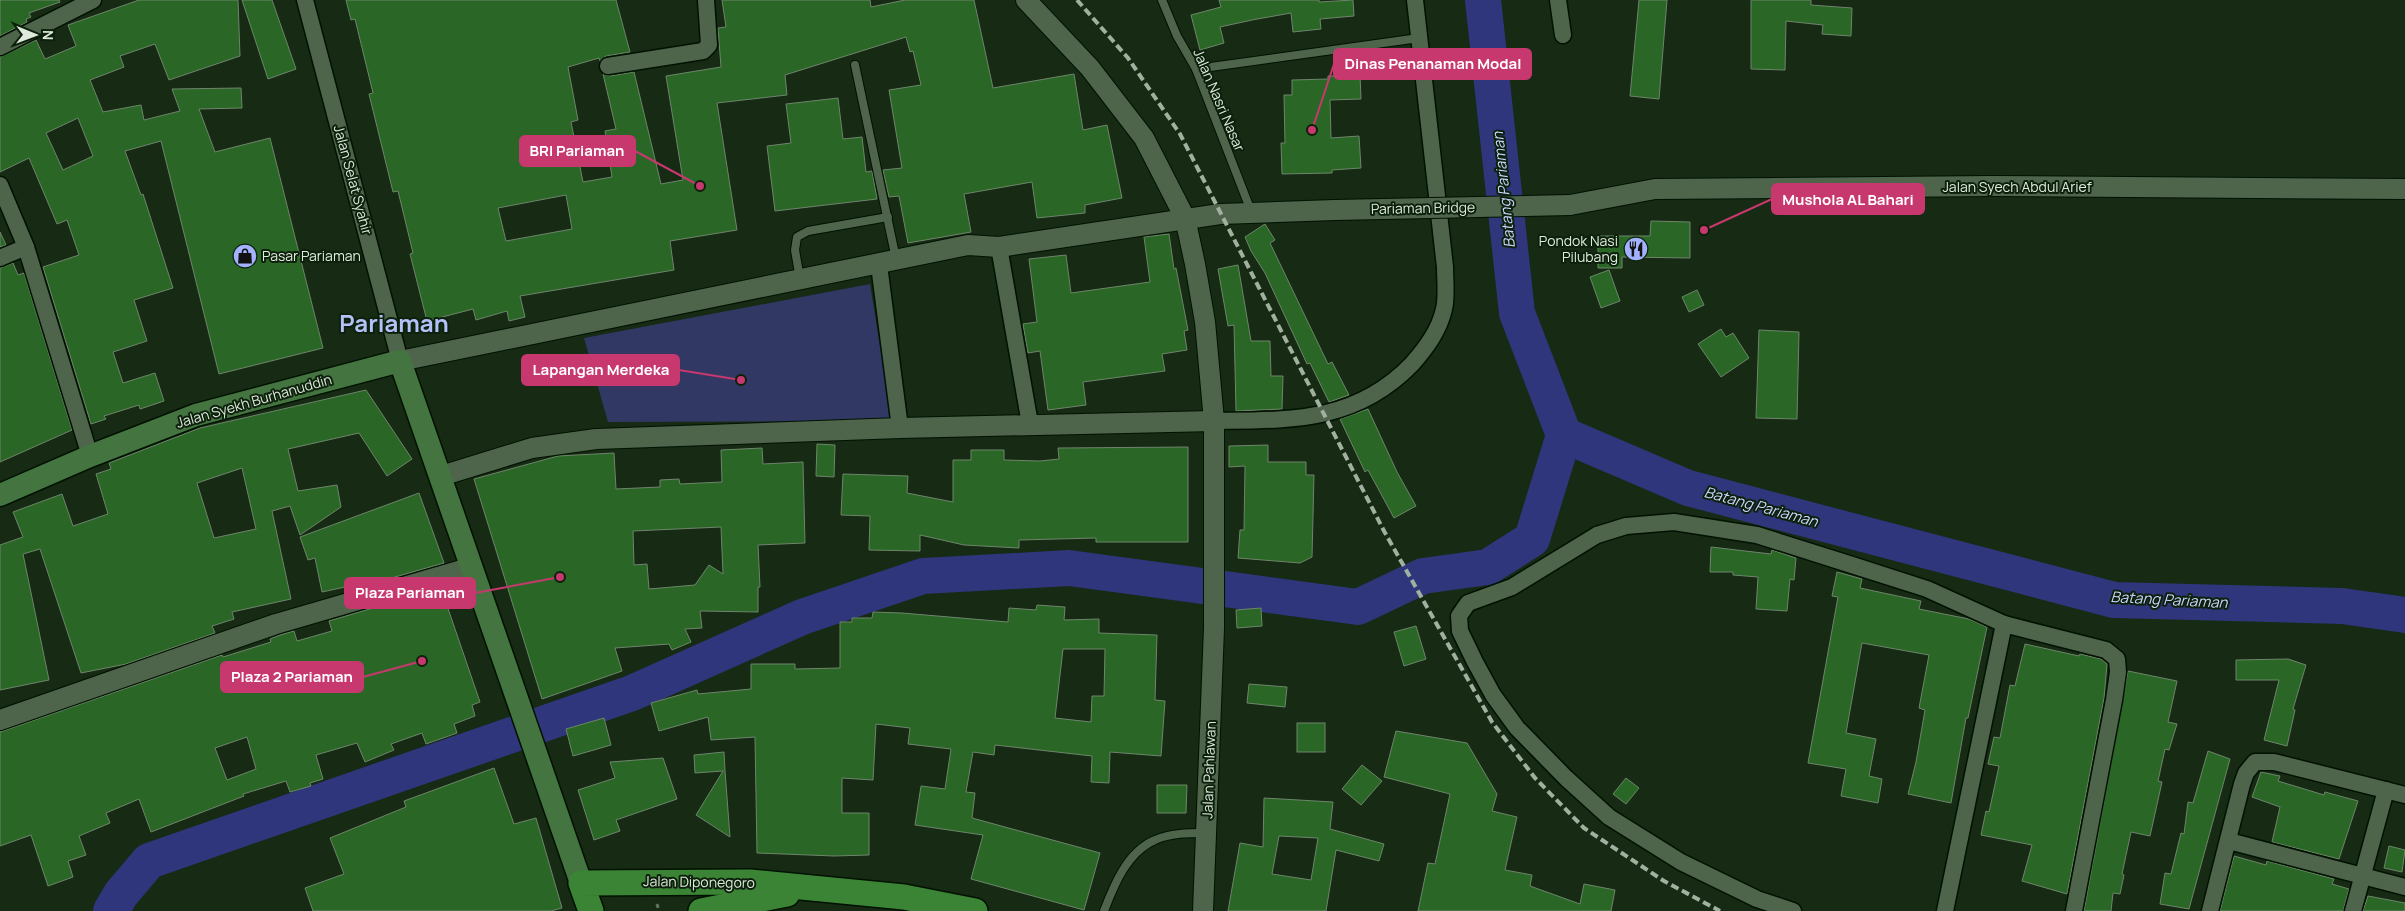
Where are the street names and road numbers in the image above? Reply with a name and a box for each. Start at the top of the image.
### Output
street label: Jalan Nasri Nasar [1189,46,1250,154]
street label: Jalan Selat Syahir [330,123,377,237]
street label: Jalan Syech Abdul Arief [1942,177,2092,196]
street label: Pariaman Bridge [1371,197,1475,218]
street label: Jalan Syekh Burhanuddin [174,369,334,432]
street label: Jalan Pahlawan [1197,721,1220,819]
street label: Jalan Diponegoro [643,871,755,892]

